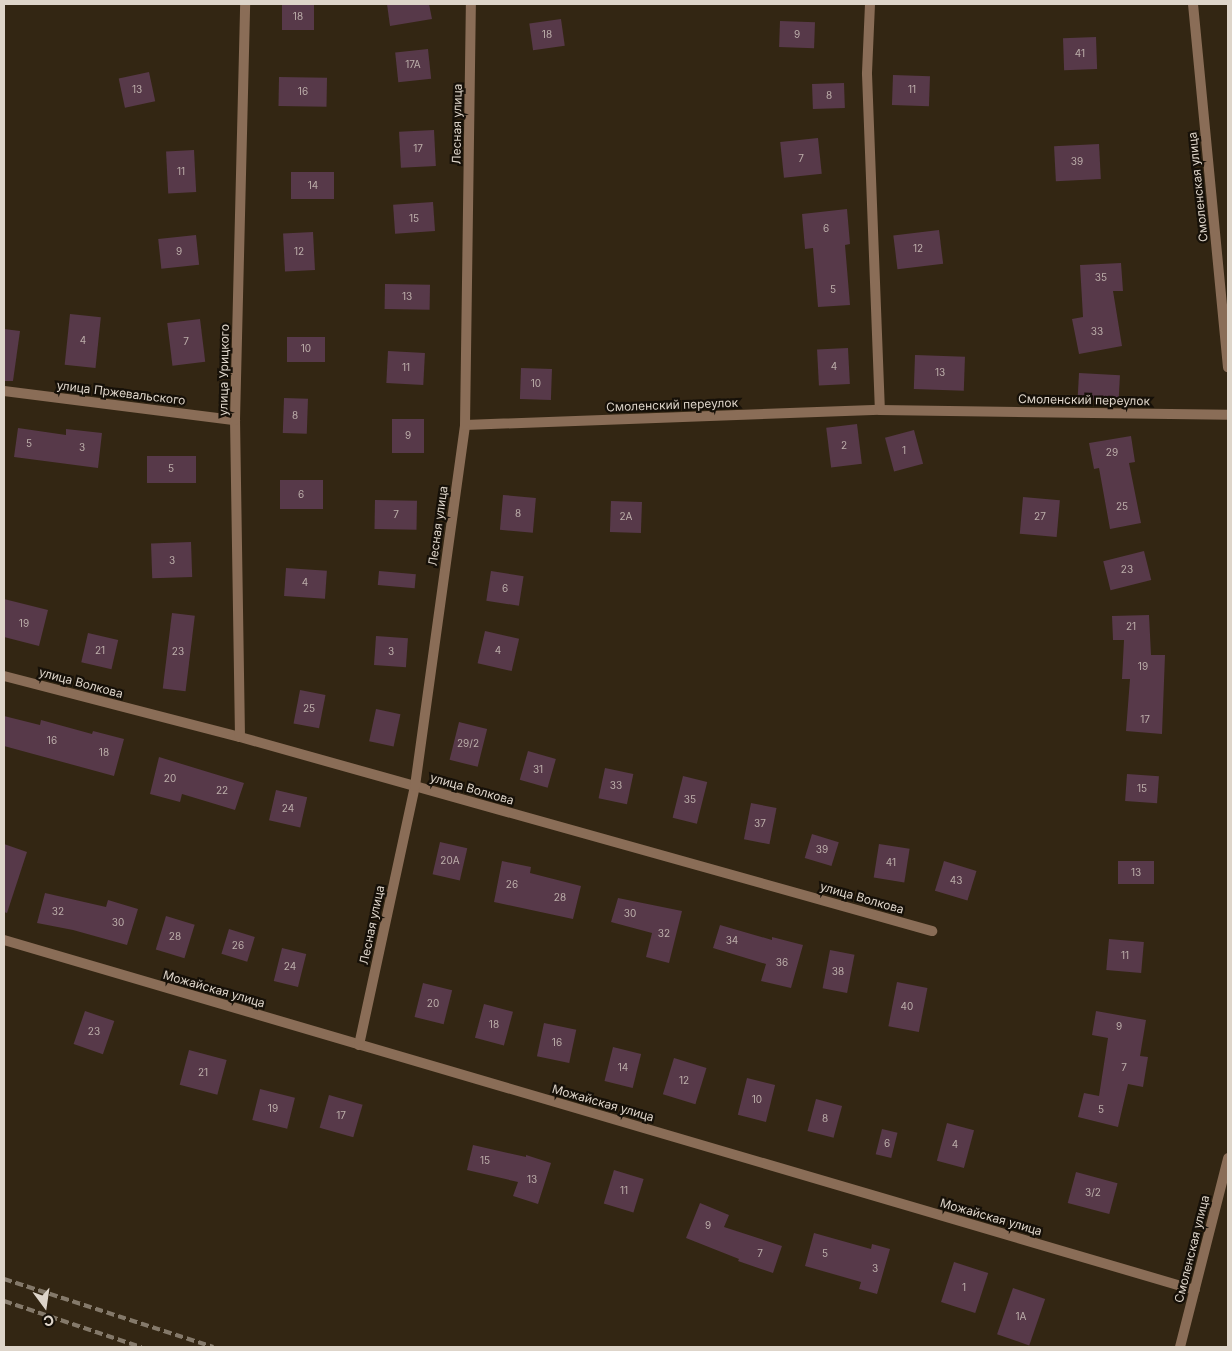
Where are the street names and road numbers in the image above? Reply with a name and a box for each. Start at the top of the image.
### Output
street label: Лесная улица [449,83,465,165]
street label: Смоленская улица [1185,131,1211,243]
street label: улица Урицкого [216,324,232,416]
street label: улица Пржевальского [56,378,186,408]
street label: Смоленский переулок [1018,392,1150,408]
street label: Смоленский переулок [606,395,738,415]
street label: Лесная улица [425,485,451,567]
street label: улица Волкова [37,665,125,701]
street label: улица Волкова [429,770,515,808]
street label: улица Волкова [819,879,905,917]
street label: Лесная улица [357,884,387,966]
street label: Можайская улица [161,968,267,1010]
street label: Можайская улица [550,1082,656,1124]
street label: Смоленская улица [1172,1194,1212,1304]
street label: Можайская улица [938,1196,1044,1238]

